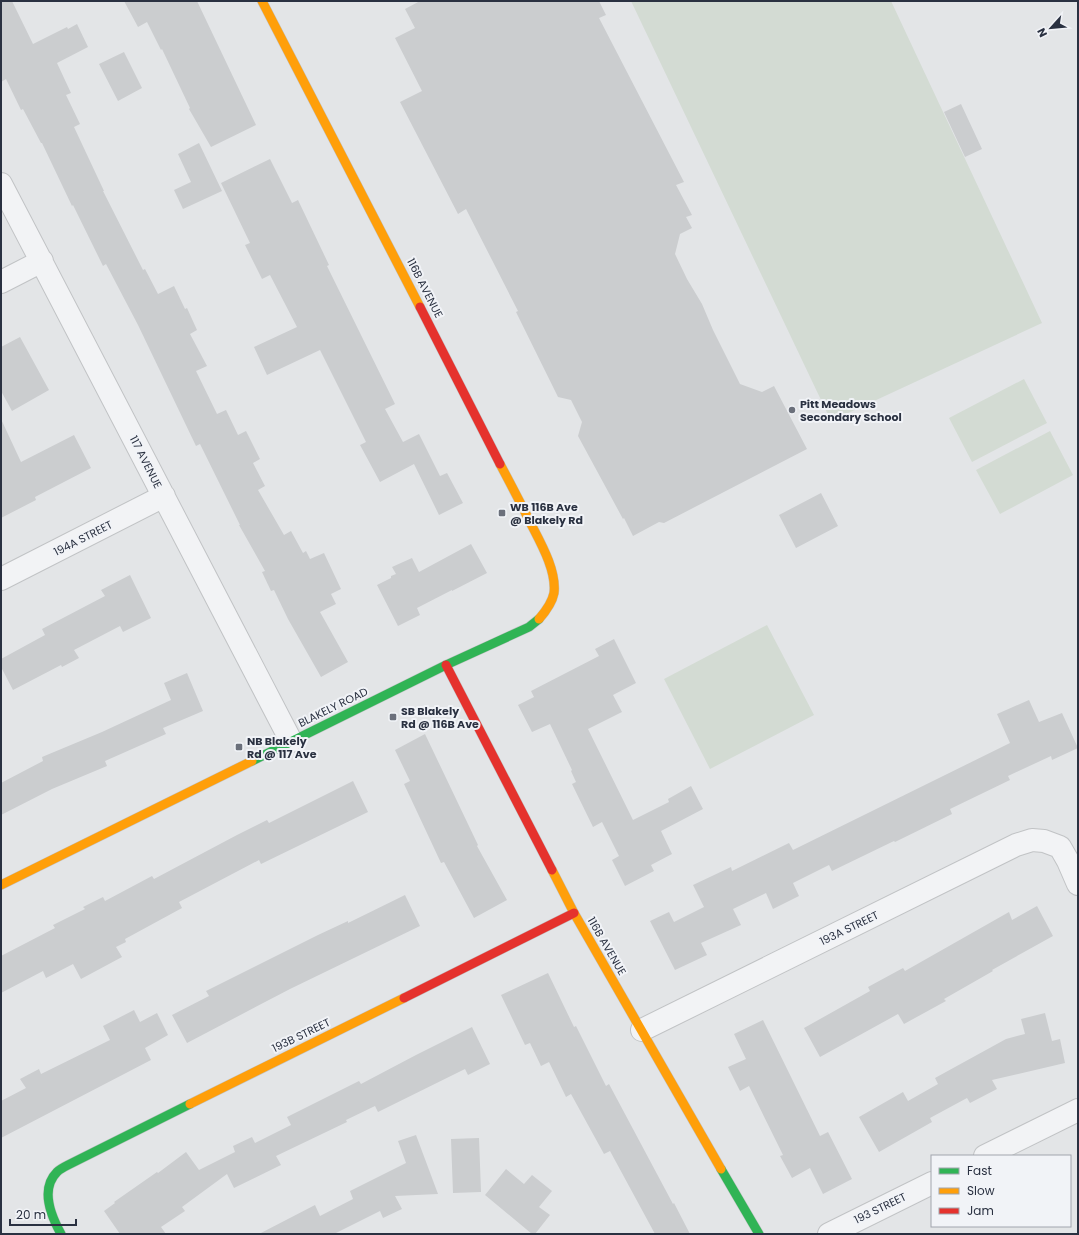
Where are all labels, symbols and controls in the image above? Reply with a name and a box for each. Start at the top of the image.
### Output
north arrow [1031,8,1071,48]
text: N [1033,25,1051,40]
street label: 116B AVENUE [403,255,447,321]
place label: Pitt Meadows Secondary School [800,396,902,425]
marker: Pitt Meadows Secondary School [787,405,797,415]
street label: 117 AVENUE [126,433,166,491]
place label: WB 116B Ave @ Blakely Rd [510,499,583,528]
marker: WB 116B Ave @ Blakely Rd [497,508,507,518]
street label: 194A STREET [51,516,115,560]
street label: BLAKELY ROAD [295,683,371,731]
place label: SB Blakely Rd @ 116B Ave [401,703,479,732]
marker: SB Blakely Rd @ 116B Ave [388,712,398,722]
place label: NB Blakely Rd @ 117 Ave [247,733,317,762]
marker: NB Blakely Rd @ 117 Ave [234,742,244,752]
street label: 193A STREET [817,907,881,949]
street label: 116B AVENUE [584,914,630,978]
street label: 193B STREET [269,1014,333,1056]
legend [931,1155,1071,1227]
text: Fast [967,1162,992,1179]
text: Slow [967,1182,995,1199]
street label: 193 STREET [851,1188,909,1228]
scale bar [10,1201,76,1227]
text: Jam [967,1202,994,1219]
text: 20 m [16,1206,46,1223]

